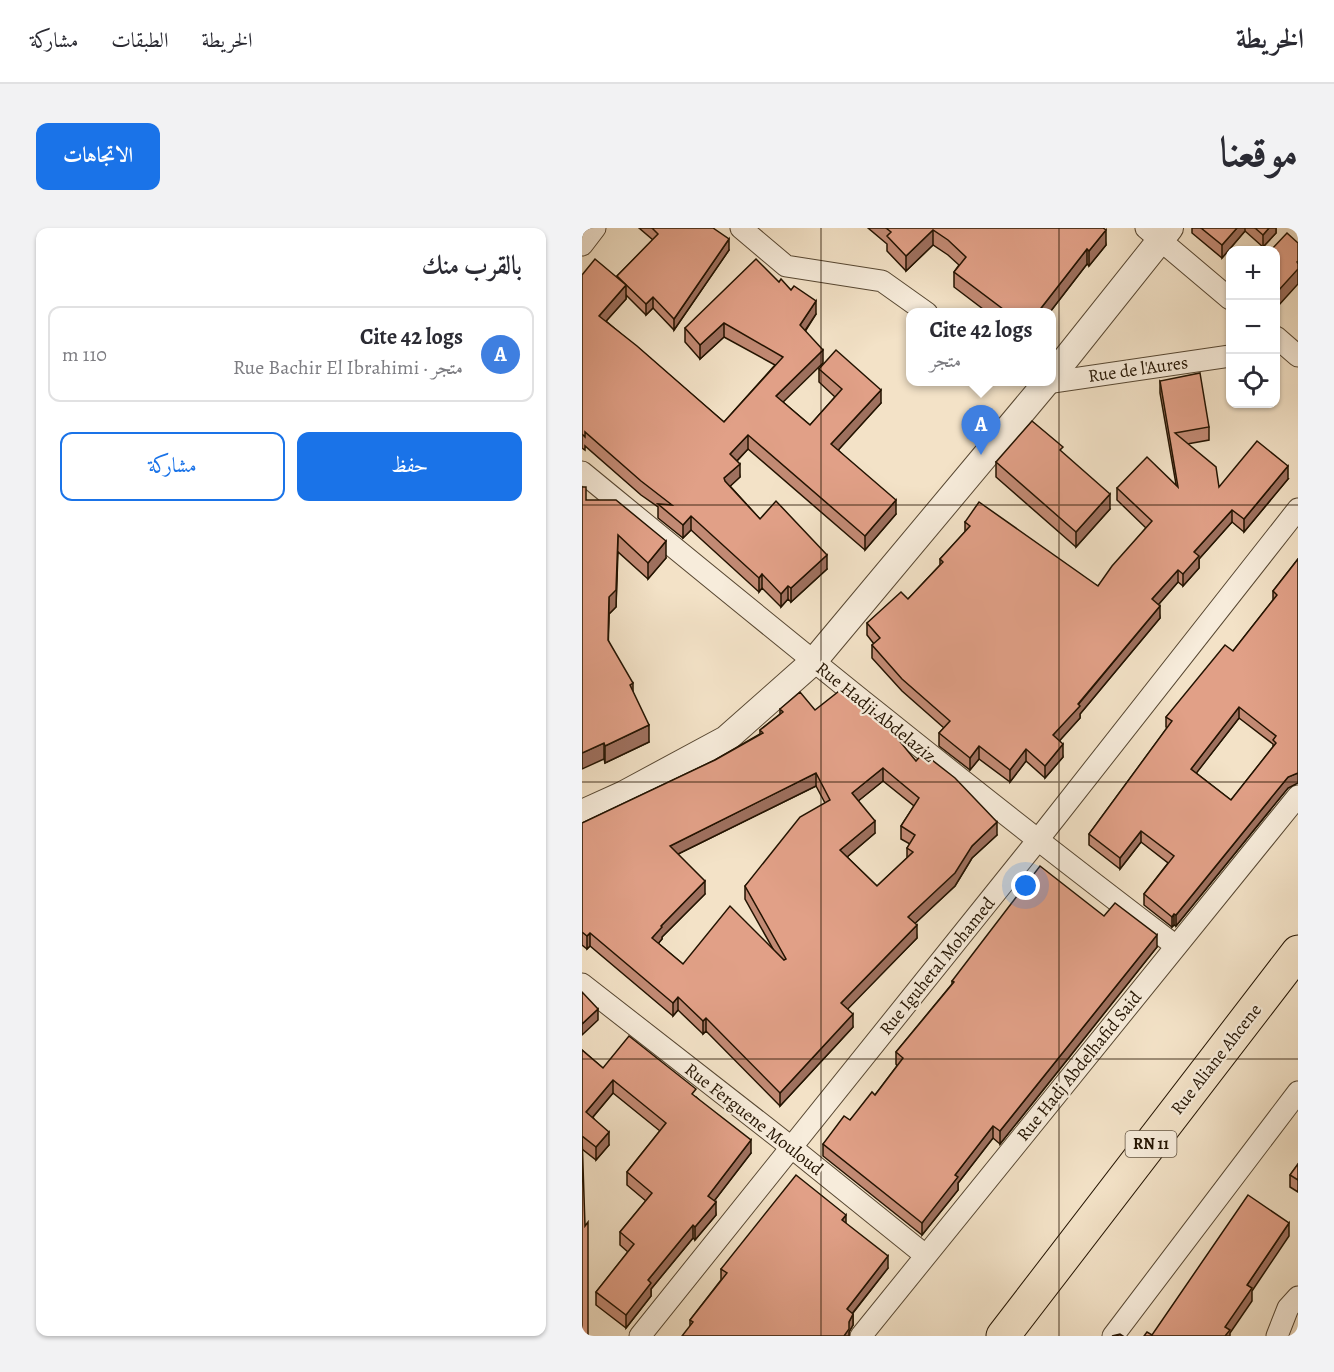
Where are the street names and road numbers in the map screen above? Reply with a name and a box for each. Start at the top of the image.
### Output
street label: Rue de l'Aures [1086,350,1190,388]
street label: Rue Hadji Abdelaziz [811,656,941,768]
street label: Rue Iguhetal Mohamed [874,892,1000,1040]
street label: Rue Hadj Abdelhafid Said [1011,986,1147,1146]
street label: Rue Aliane Ahcene [1165,999,1267,1119]
street label: Rue Ferguene Mouloud [680,1057,829,1181]
road number: RN 11 [1126,1131,1176,1157]

